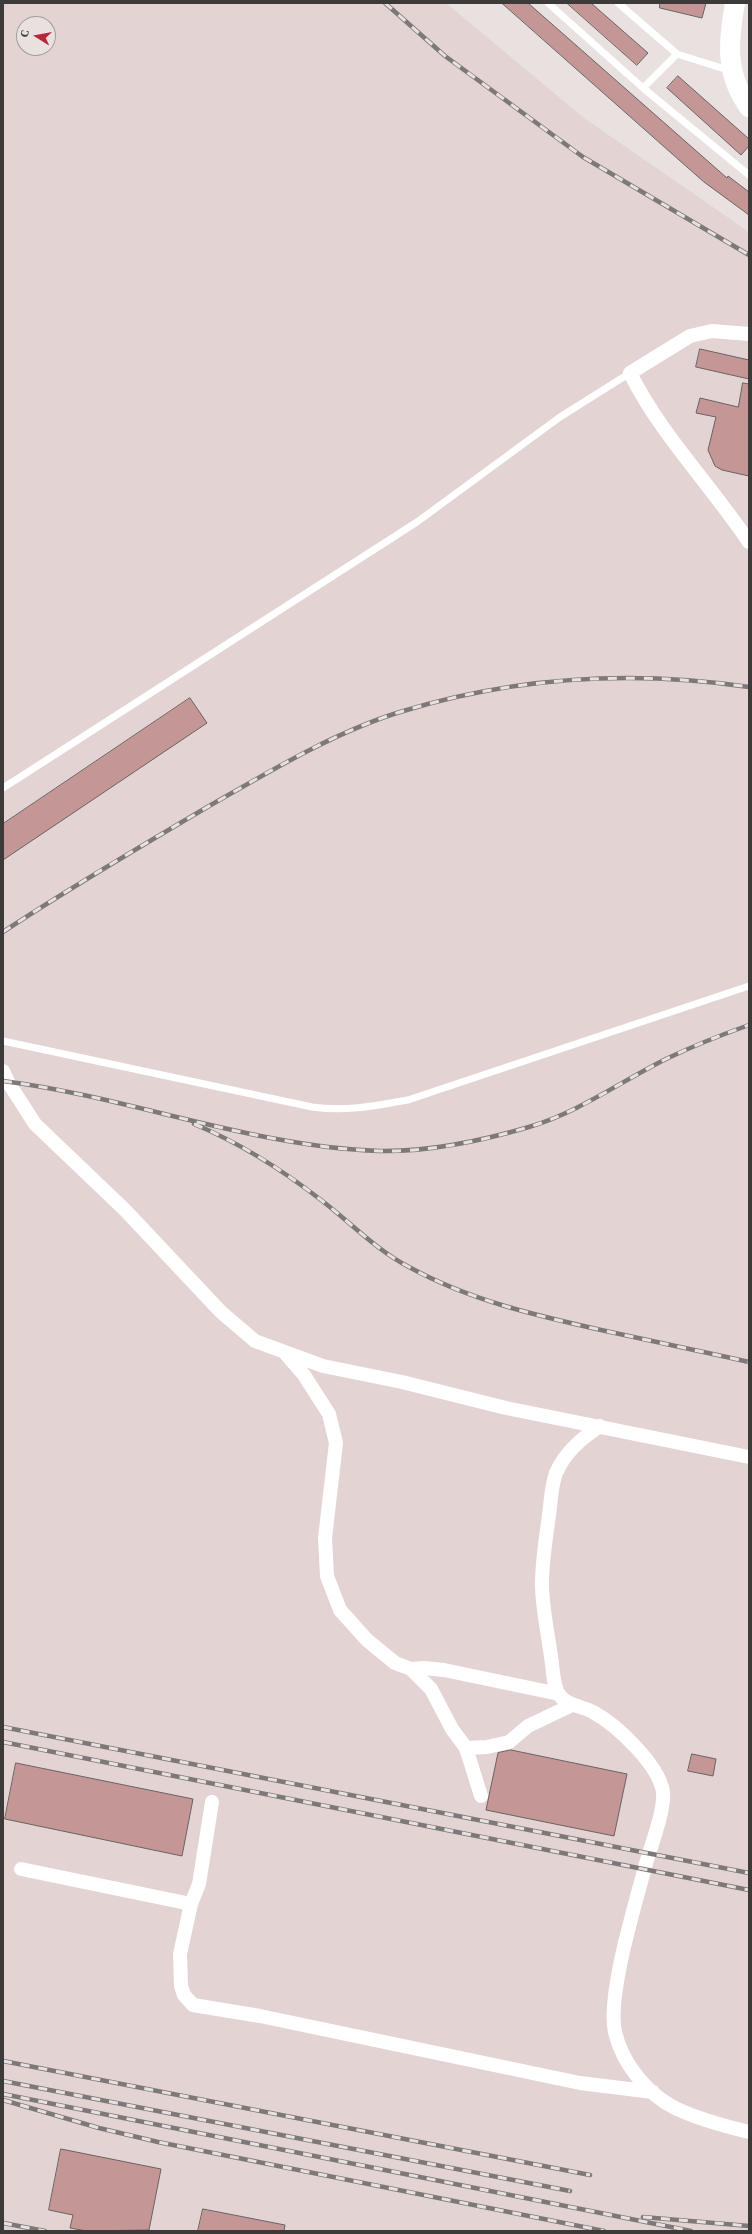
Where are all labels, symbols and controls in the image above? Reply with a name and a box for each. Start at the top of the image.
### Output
north arrow [16,16,56,56]
text: С [17,29,33,39]

